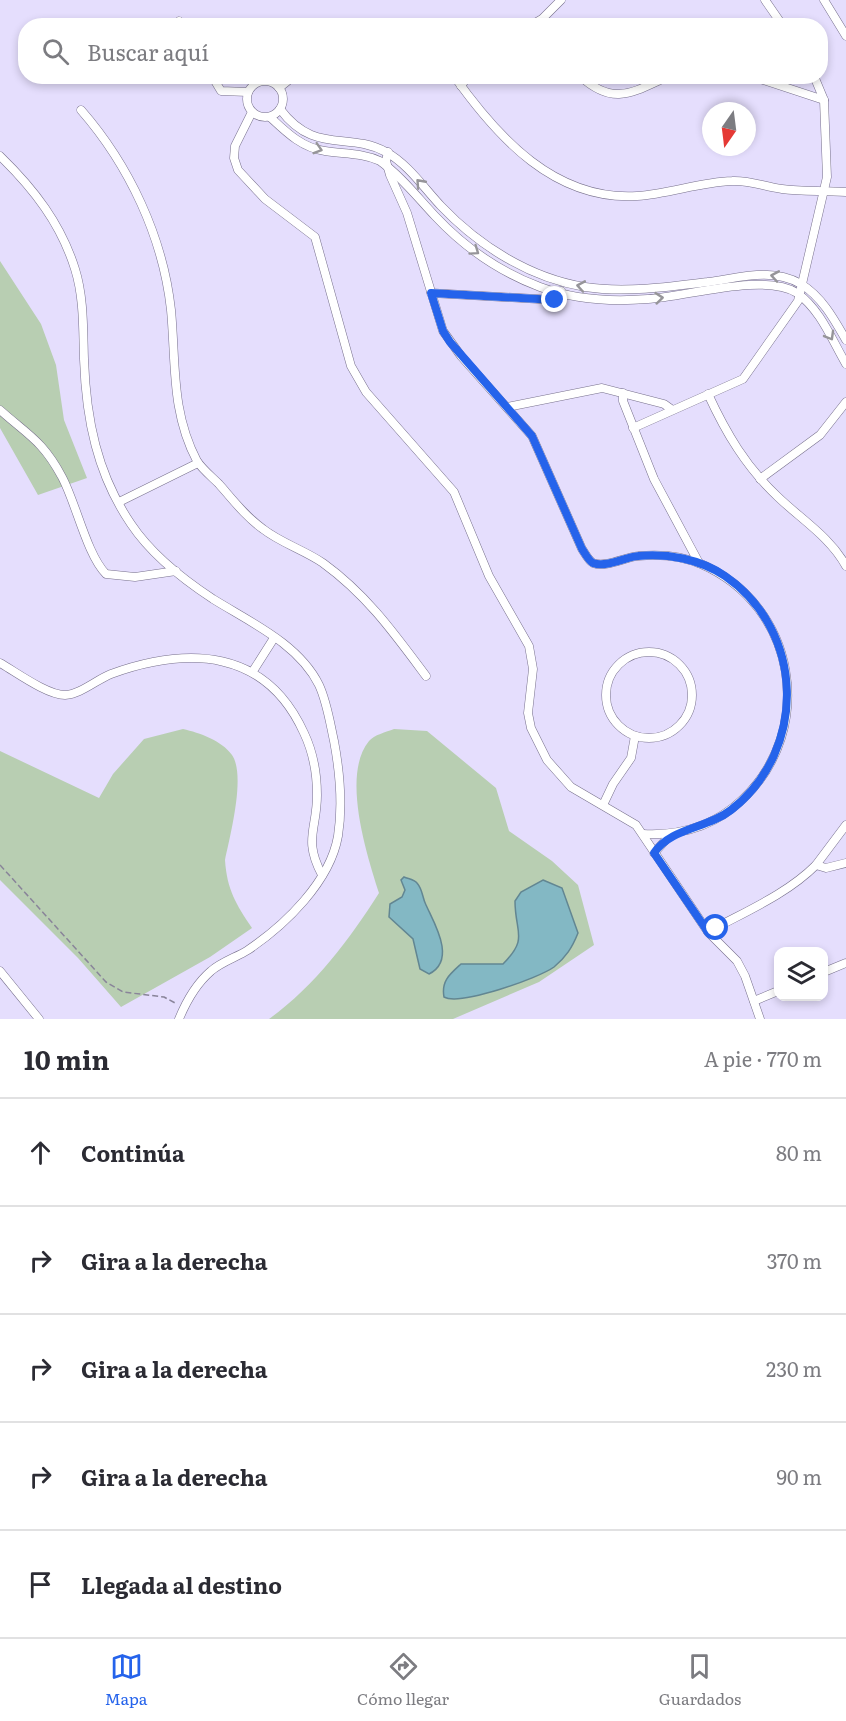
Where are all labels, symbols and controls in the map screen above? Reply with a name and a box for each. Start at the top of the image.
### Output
search box [18,18,828,84]
icon: search [39,35,72,68]
text: Buscar aquí [87,35,209,68]
north arrow [702,102,756,156]
one-way arrow [312,142,323,154]
one-way arrow [416,179,427,190]
one-way arrow [468,244,479,255]
one-way arrow [770,270,780,283]
one-way arrow [577,280,586,292]
route end [541,286,567,312]
one-way arrow [654,292,663,305]
one-way arrow [823,330,834,340]
route start [702,914,728,940]
map controls [774,947,828,1001]
button: layers [774,947,828,1001]
text: 10 min [24,1039,109,1078]
text: A pie · 770 m [704,1043,822,1073]
icon: ahead [24,1136,57,1169]
text: Continúa [81,1136,185,1169]
text: 80 m [776,1137,822,1167]
icon: right [24,1244,57,1277]
text: Gira a la derecha [81,1244,268,1277]
text: 370 m [767,1245,822,1275]
icon: right [24,1352,57,1385]
text: Gira a la derecha [81,1352,268,1385]
text: 230 m [766,1353,822,1383]
icon: right [24,1460,57,1493]
text: Gira a la derecha [81,1460,268,1493]
text: 90 m [777,1461,822,1491]
icon: arrive [24,1568,57,1601]
text: Llegada al destino [81,1568,282,1601]
tab: Mapa [105,1650,148,1710]
tab: Cómo llegar [357,1650,449,1710]
tab: Guardados [659,1650,741,1710]

